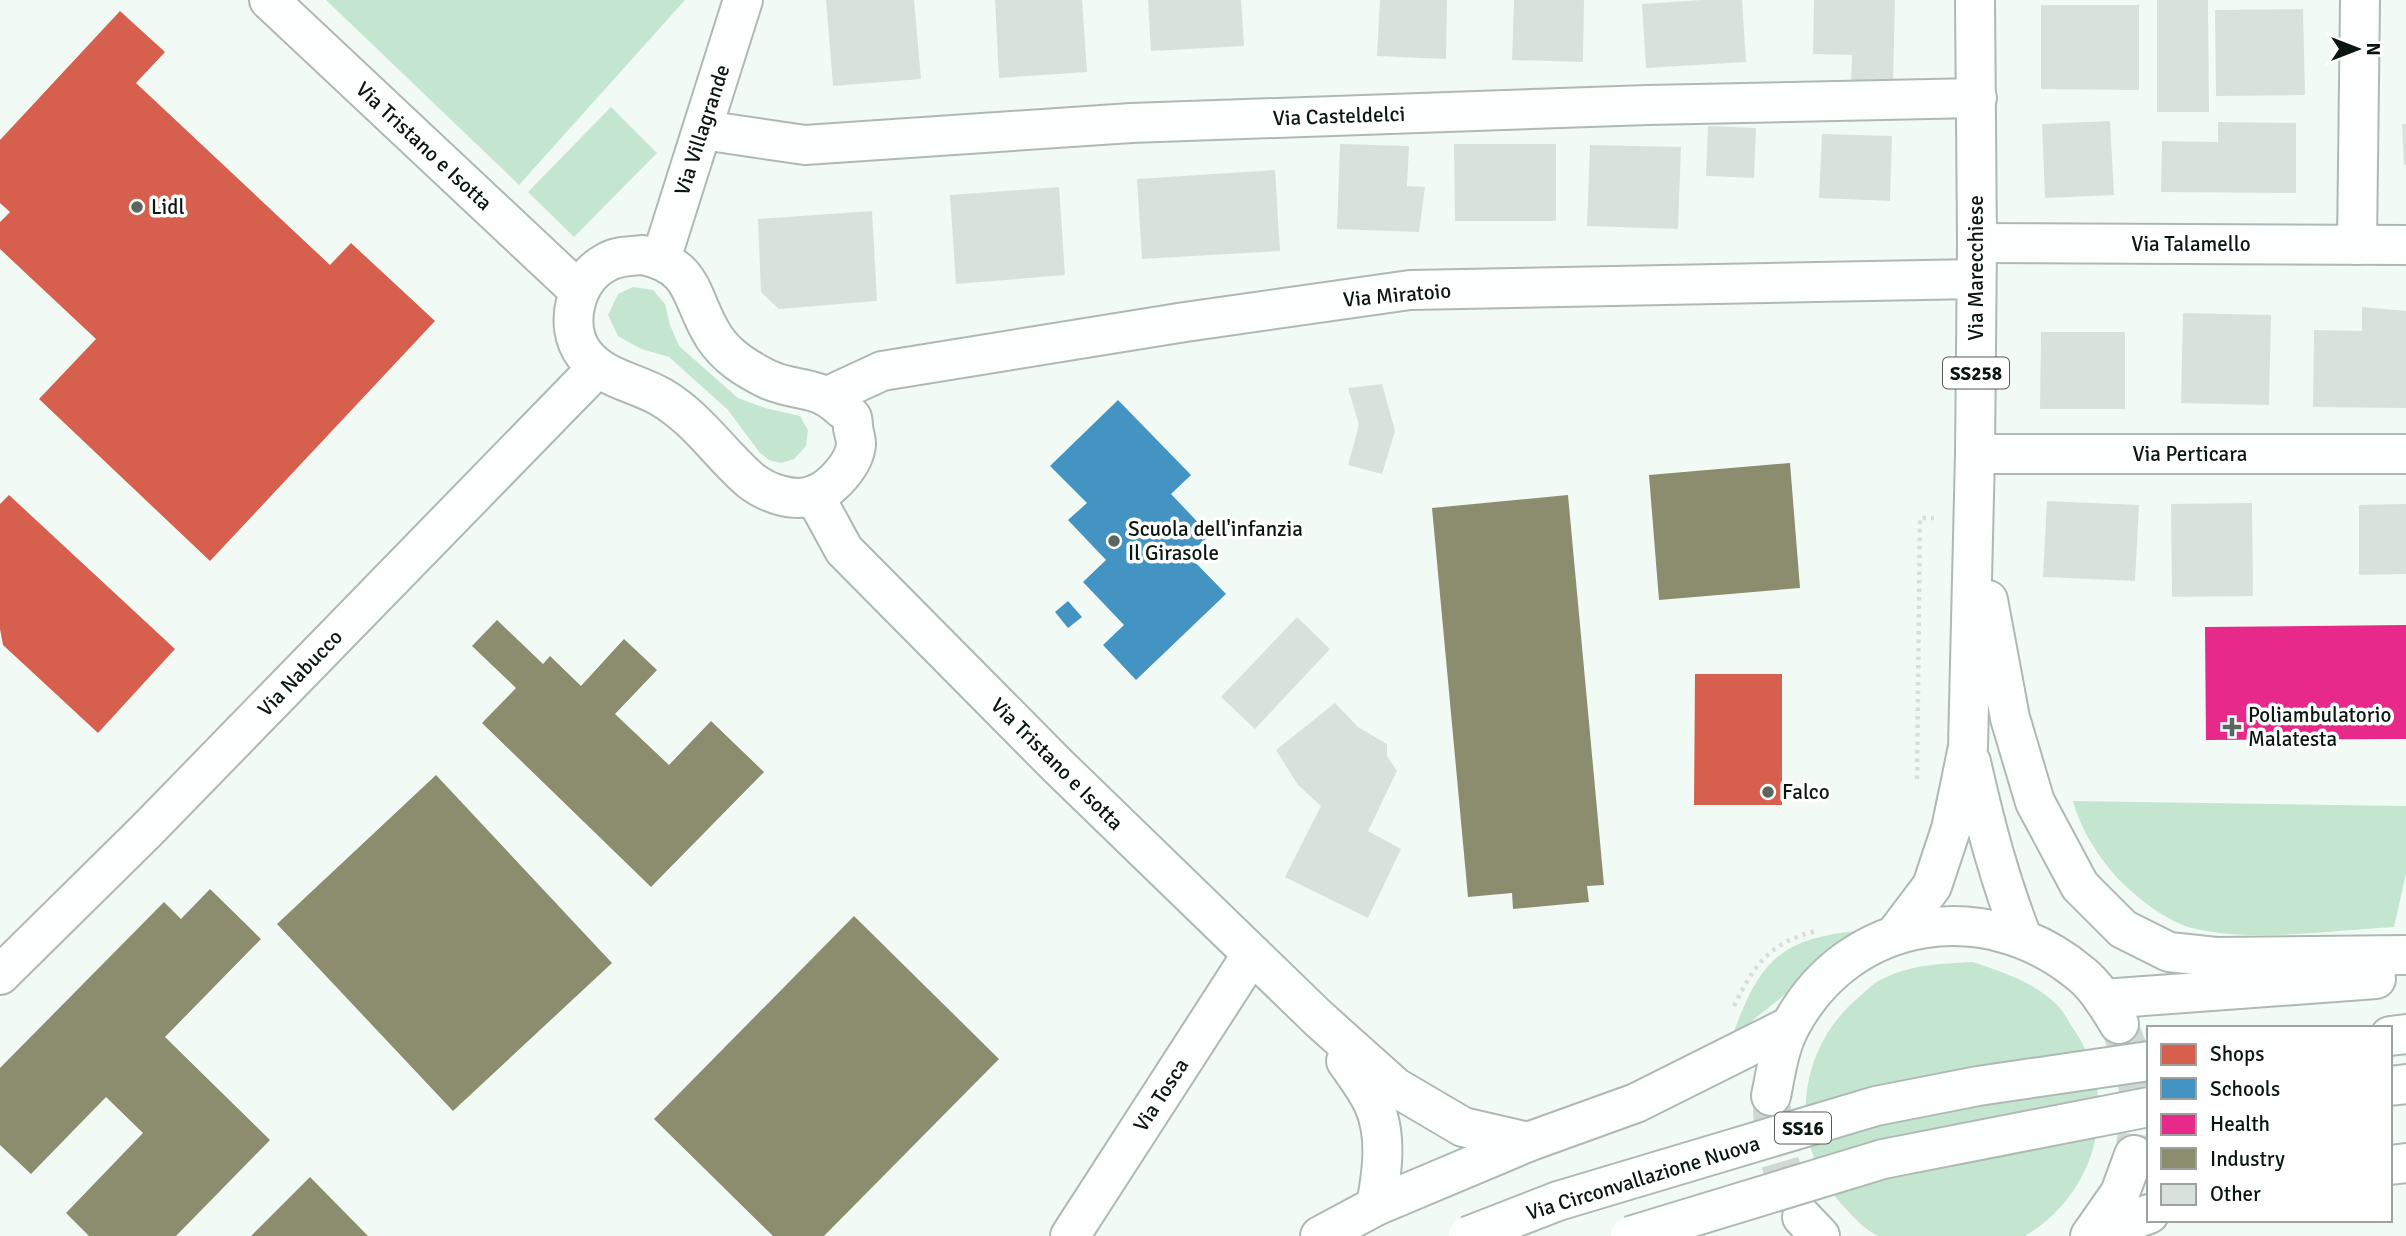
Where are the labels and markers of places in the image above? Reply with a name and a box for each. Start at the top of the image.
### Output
place label: Lidl [151,194,185,220]
marker: Lidl [129,199,145,215]
place label: Scuola dell'infanzia Il Girasole [1128,516,1303,566]
marker: Scuola dell'infanzia Il Girasole [1106,533,1122,549]
place label: Poliambulatorio Malatesta [2248,702,2391,752]
marker: Poliambulatorio Malatesta [2222,717,2242,737]
place label: Falco [1782,779,1830,805]
marker: Falco [1760,784,1776,800]

